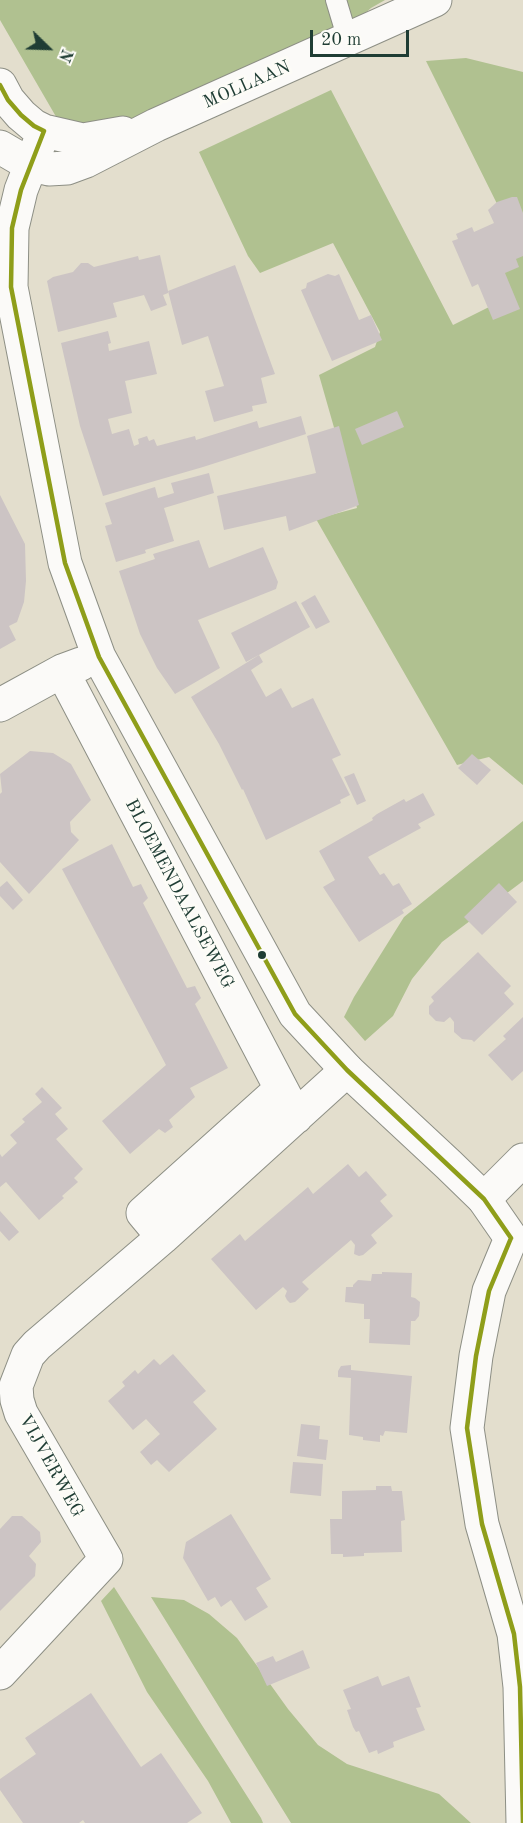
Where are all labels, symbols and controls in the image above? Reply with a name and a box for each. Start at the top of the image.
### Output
north arrow [18,18,78,78]
scale bar [313,18,412,56]
text: 20 m [321,31,361,49]
text: N [55,46,74,64]
street label: MOLLAAN [200,56,294,114]
street label: BLOEMENDAALSEWEG [120,796,238,992]
unlabelled marker [256,949,268,961]
street label: VIJVERWEG [14,1411,88,1521]

